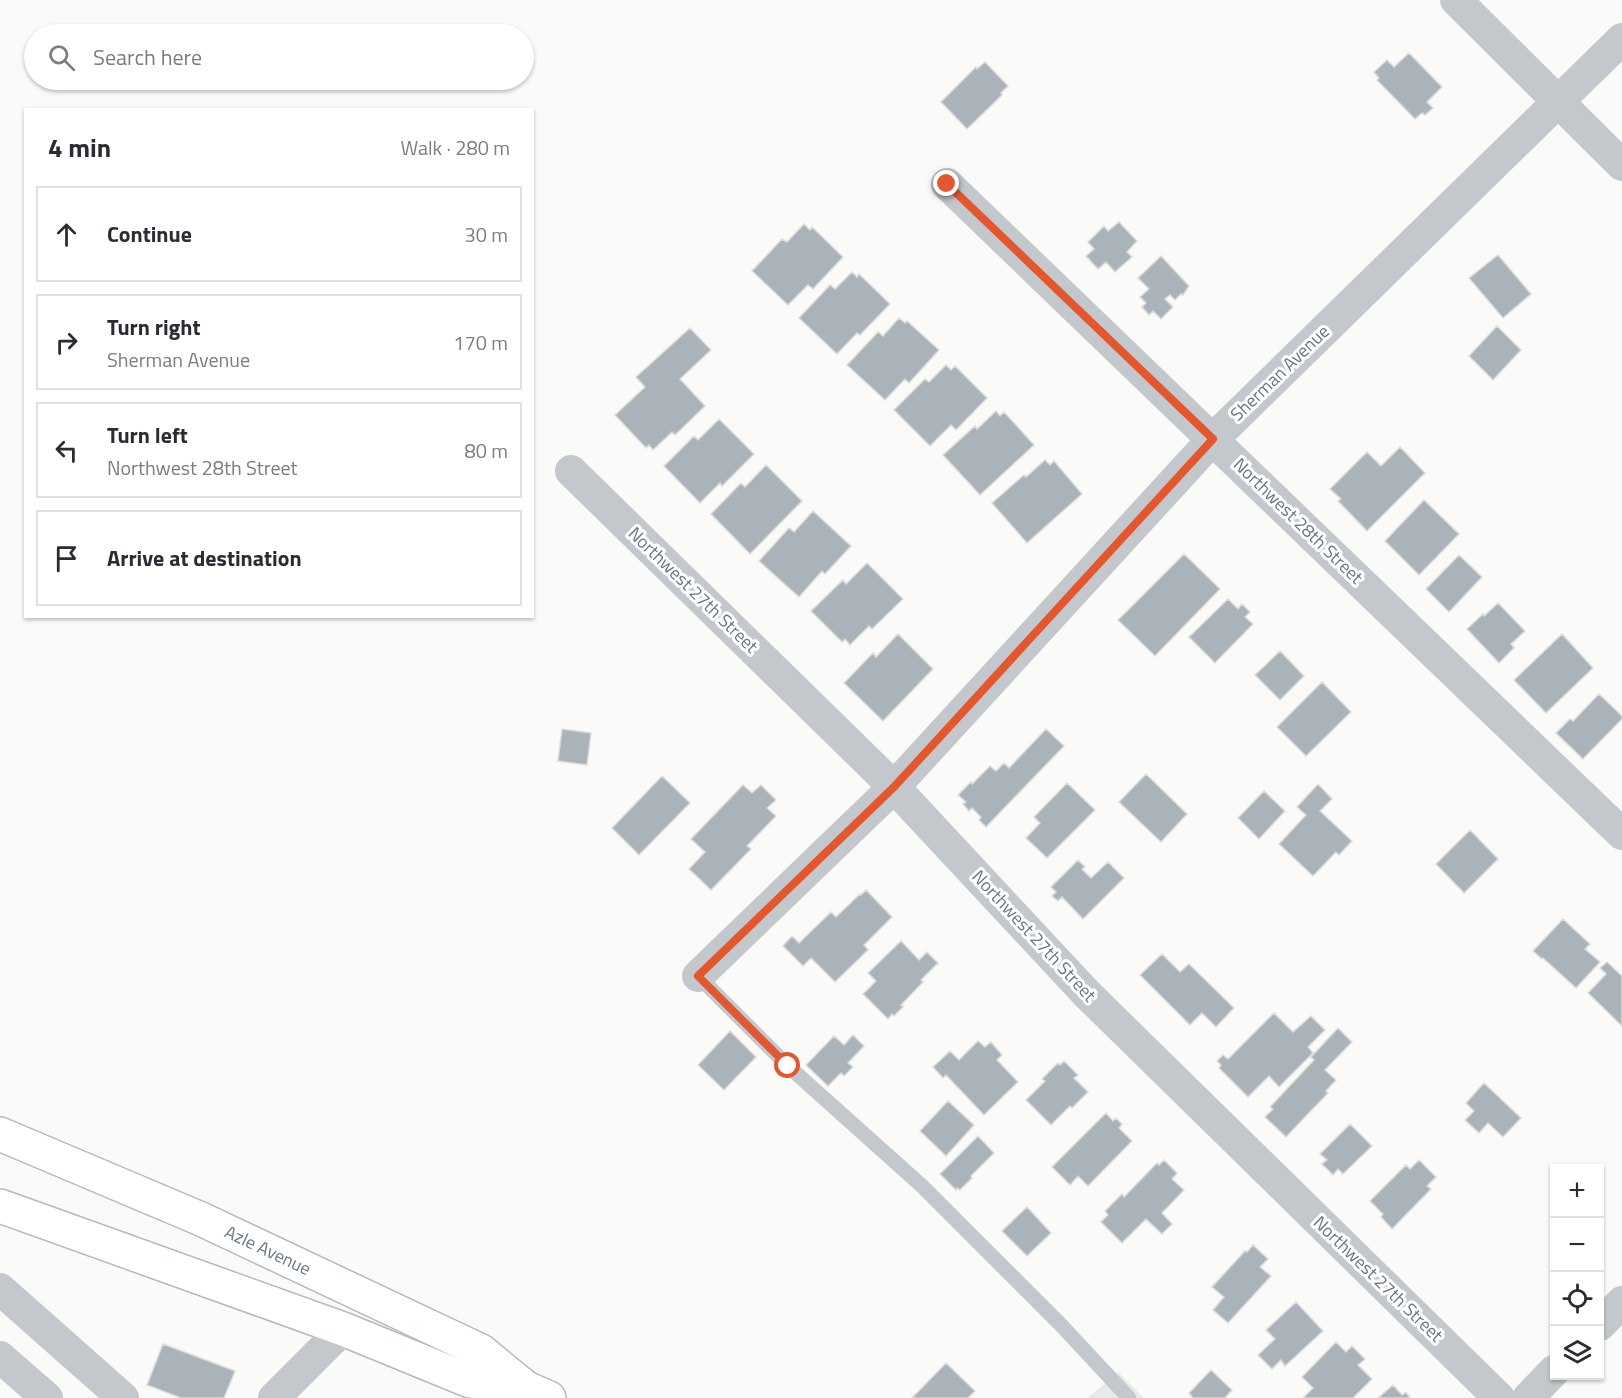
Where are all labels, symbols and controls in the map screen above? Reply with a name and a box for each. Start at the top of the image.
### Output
search box [24,24,534,90]
text: Search here [93,40,202,74]
icon: search [45,41,78,74]
text: 4 min [48,128,111,167]
text: Walk · 280 m [401,132,510,163]
route end [933,170,959,196]
text: Continue [107,217,192,251]
icon: ahead [50,218,83,251]
text: 30 m [464,219,508,250]
text: Turn right [107,310,201,344]
street label: Sherman Avenue [1224,318,1335,427]
icon: right [50,326,83,359]
text: 170 m [453,327,508,358]
text: Sherman Avenue [107,344,250,375]
text: Turn left [107,418,188,452]
icon: left [50,434,83,467]
text: 80 m [464,435,508,466]
street label: Northwest 28th Street [1227,451,1370,590]
text: Northwest 28th Street [107,452,298,483]
street label: Northwest 27th Street [622,520,765,659]
text: Arrive at destination [107,541,302,575]
icon: arrive [50,542,83,575]
street label: Northwest 27th Street [966,864,1103,1008]
route start [774,1052,800,1078]
map controls [1550,1164,1604,1380]
button: + [1550,1164,1604,1218]
street label: Northwest 27th Street [1307,1209,1450,1348]
street label: Azle Avenue [220,1218,316,1282]
button: − [1550,1218,1604,1272]
button: locate [1550,1272,1604,1326]
button: layers [1550,1326,1604,1380]

